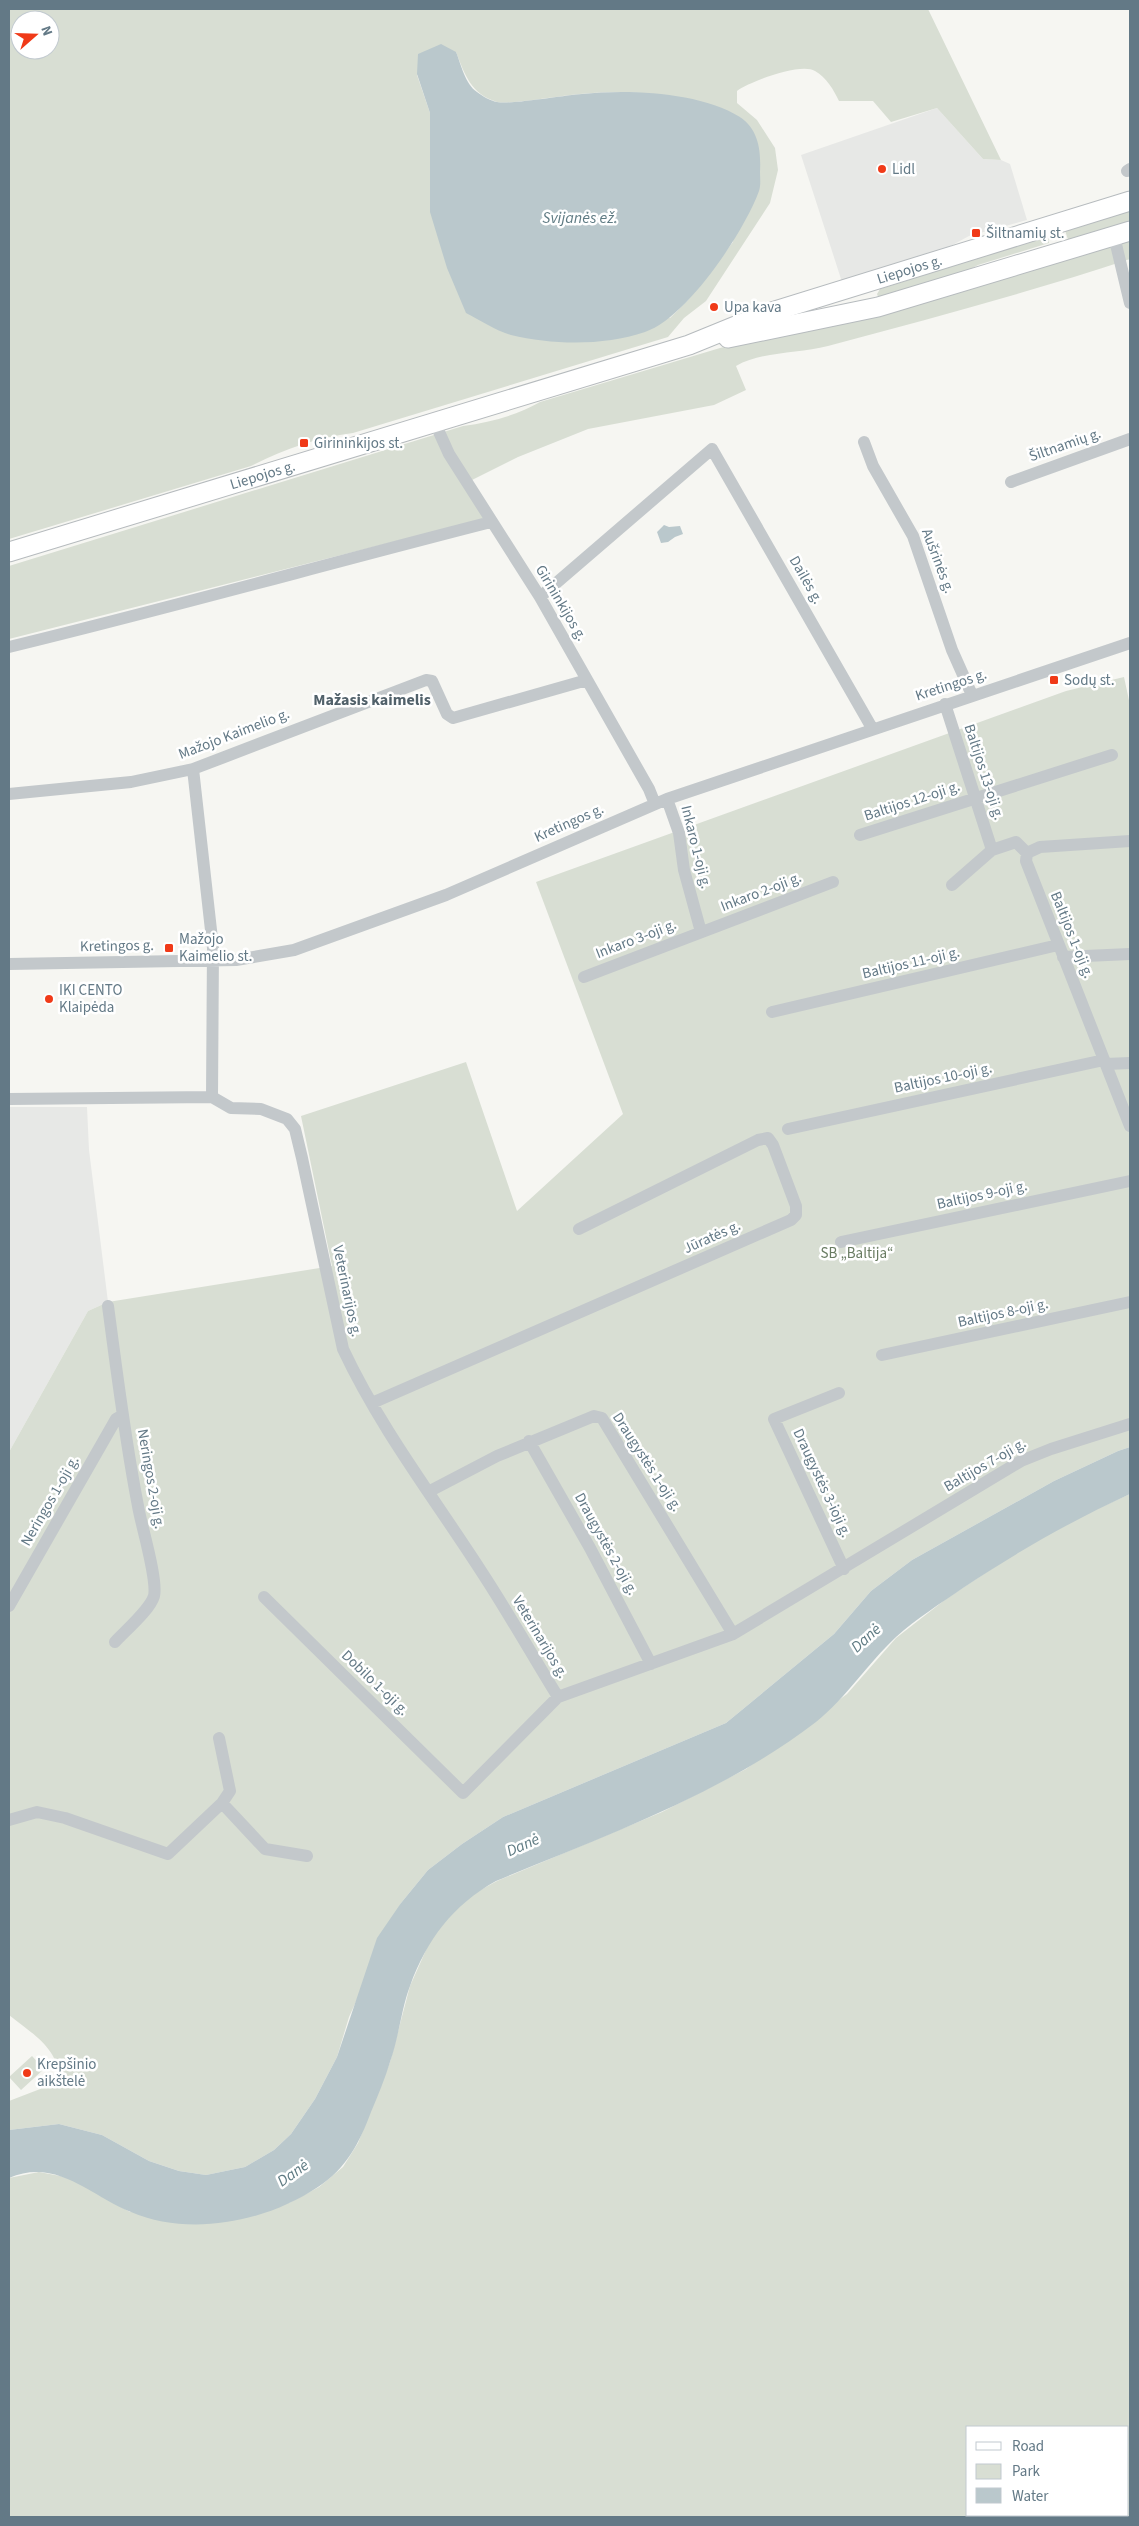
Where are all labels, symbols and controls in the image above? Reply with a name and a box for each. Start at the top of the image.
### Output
north arrow [10,10,60,60]
text: N [35,23,57,39]
place label: Lidl [892,159,915,180]
marker: Lidl [876,163,888,175]
water label: Svijanės ež. [542,207,618,229]
place label: Šiltnamių st. [986,223,1065,244]
marker: Šiltnamių st. [970,227,982,239]
street label: Liepojos g. [874,249,945,289]
place label: Upa kava [724,297,781,318]
marker: Upa kava [708,301,720,313]
street label: Šiltnamių g. [1026,423,1104,467]
place label: Girininkijos st. [314,433,403,454]
marker: Girininkijos st. [298,437,310,449]
street label: Liepojos g. [227,455,298,495]
street label: Aušrinės g. [916,526,960,596]
street label: Dailės g. [784,552,828,608]
street label: Girininkijos g. [530,561,592,645]
street label: Kretingos g. [913,664,989,706]
place label: Sodų st. [1064,670,1115,691]
marker: Sodų st. [1048,674,1060,686]
district label: Mažasis kaimelis [313,689,431,711]
street label: Mažojo Kaimelio g. [175,703,293,765]
street label: Baltijos 13-oji g. [959,721,1009,823]
street label: Baltijos 12-oji g. [861,776,963,826]
street label: Kretingos g. [531,798,607,848]
street label: Inkaro 1-oji g. [676,803,716,891]
street label: Inkaro 2-oji g. [718,867,804,917]
street label: Baltijos 1-oji g. [1045,888,1099,982]
street label: Inkaro 3-oji g. [593,914,679,964]
place label: Mažojo Kaimelio st. [179,929,252,967]
street label: Kretingos g. [80,935,154,957]
marker: Mažojo Kaimelio st. [163,942,175,954]
street label: Baltijos 11-oji g. [860,942,962,984]
place label: IKI CENTO Klaipėda [59,980,122,1018]
marker: IKI CENTO Klaipėda [43,993,55,1005]
street label: Baltijos 10-oji g. [892,1057,994,1099]
street label: Baltijos 9-oji g. [935,1175,1029,1215]
street label: Jūratės g. [680,1215,744,1259]
street label: Veterinarijos g. [327,1243,367,1339]
park label: SB „Baltija“ [821,1243,893,1264]
street label: Baltijos 8-oji g. [956,1293,1050,1333]
street label: Draugystės 1-oji g. [607,1408,687,1516]
street label: Draugystės 3-ioji g. [788,1425,856,1541]
street label: Neringos 2-oji g. [132,1427,170,1531]
street label: Baltijos 7-oji g. [940,1433,1030,1497]
street label: Neringos 1-oji g. [16,1452,84,1550]
street label: Draugystės 2-oji g. [569,1489,643,1599]
street label: Veterinarijos g. [507,1592,573,1682]
water label: Danė [846,1618,886,1658]
street label: Dobilo 1-oji g. [337,1645,413,1721]
water label: Danė [503,1828,543,1862]
place label: Krepšinio aikštelė [37,2054,96,2092]
marker: Krepšinio aikštelė [21,2067,33,2079]
water label: Danė [273,2154,314,2192]
legend [966,2426,1129,2516]
text: Road [1012,2436,1044,2457]
text: Park [1012,2461,1041,2482]
text: Water [1012,2486,1049,2507]

